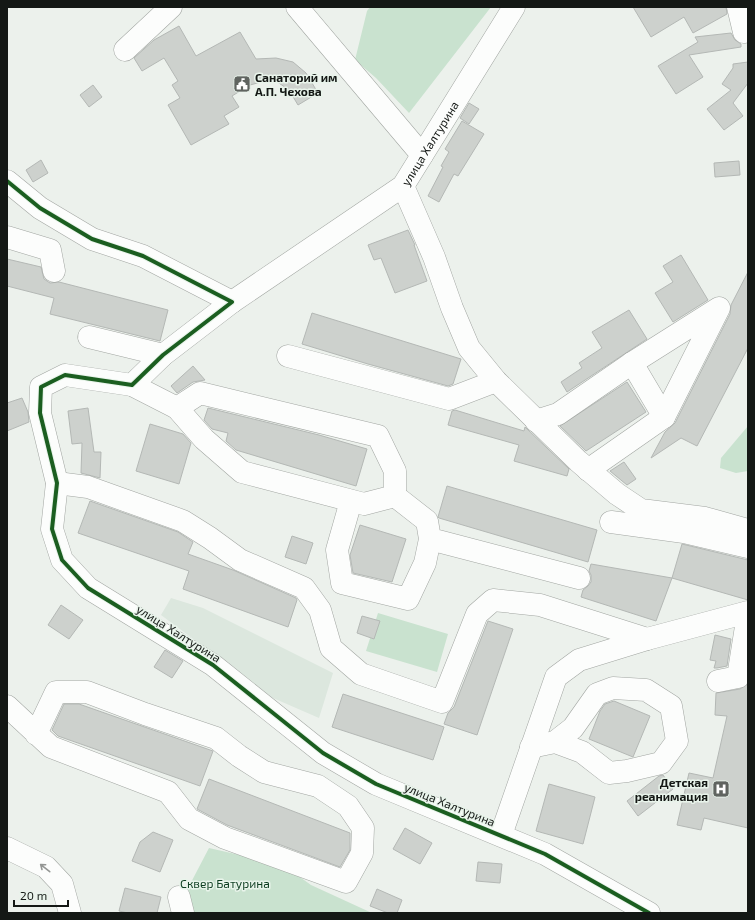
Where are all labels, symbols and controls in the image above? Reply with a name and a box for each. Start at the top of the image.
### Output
place label: Санаторий им А.П. Чехова [255,70,338,98]
public building icon: Санаторий им А.П. Чехова [232,74,252,94]
street label: улица Халтурина [398,98,461,189]
street label: улица Халтурина [134,601,224,665]
place label: Детская реанимация [635,775,708,803]
street label: улица Халтурина [402,779,498,830]
hospital icon: Детская реанимация [711,779,731,799]
one-way arrow [40,864,51,873]
park label: Сквер Батурина [180,876,270,891]
scale bar [14,882,68,908]
text: 20 m [20,888,47,902]

